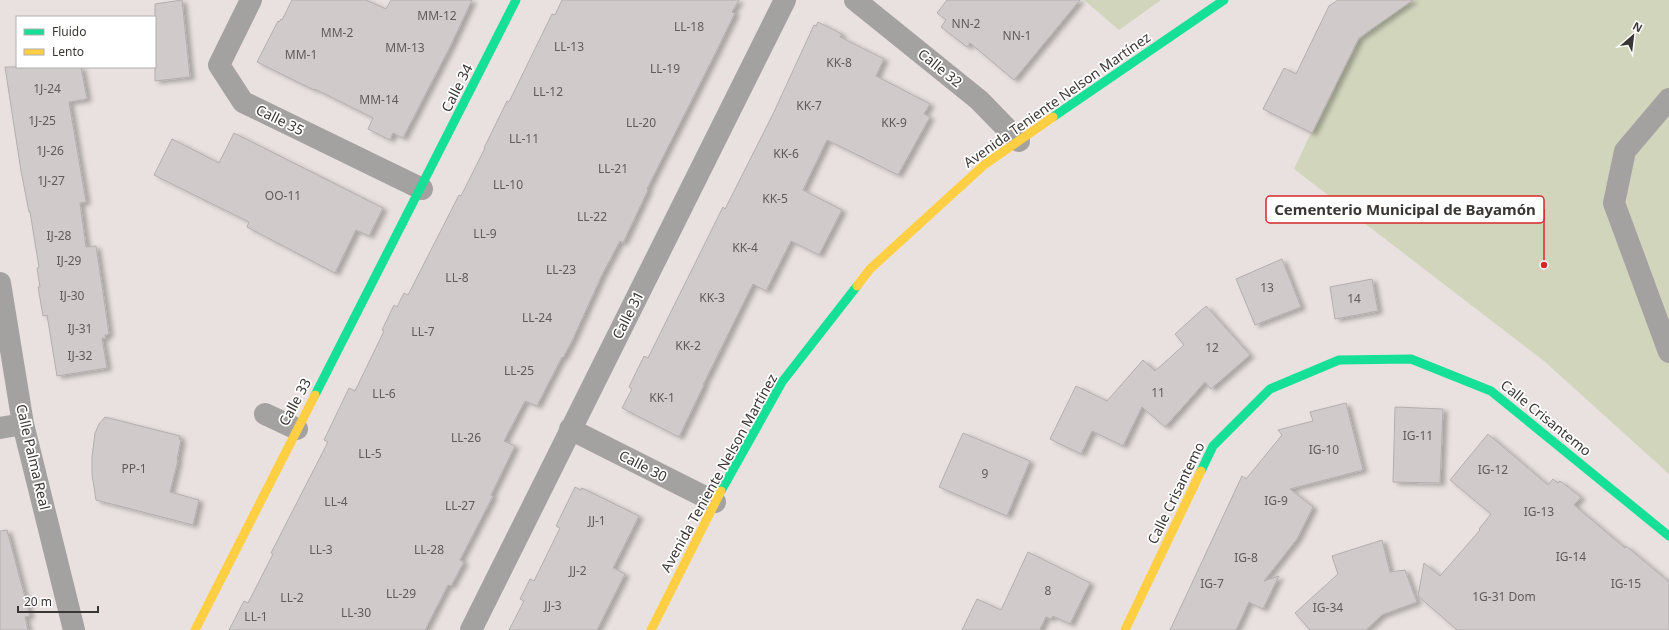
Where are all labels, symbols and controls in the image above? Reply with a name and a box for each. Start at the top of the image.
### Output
house number: MM-12 [417,7,457,24]
house number: NN-2 [952,15,981,32]
legend [16,16,156,68]
north arrow [1613,16,1653,56]
house number: LL-18 [674,18,704,35]
text: N [1630,18,1645,35]
text: Fluido [52,23,86,40]
house number: MM-2 [321,24,353,41]
street label: Avenida Teniente Nelson Martínez [960,27,1154,172]
house number: NN-1 [1003,27,1031,44]
house number: LL-13 [554,38,584,55]
house number: MM-13 [385,39,425,56]
text: Lento [52,43,84,60]
street label: Calle 32 [914,44,966,91]
house number: MM-1 [285,46,317,63]
house number: KK-8 [826,54,852,71]
house number: LL-19 [650,60,680,77]
street label: Calle 34 [436,61,477,115]
house number: 1J-24 [33,80,61,97]
house number: LL-12 [533,83,563,100]
house number: MM-14 [359,91,399,108]
house number: KK-7 [796,97,822,114]
street label: Calle 35 [253,100,308,139]
house number: 1J-25 [28,112,56,129]
house number: LL-20 [626,114,656,131]
house number: KK-9 [881,114,907,131]
house number: LL-11 [509,130,539,147]
house number: 1J-26 [36,142,64,159]
house number: KK-6 [773,145,799,162]
house number: LL-21 [598,160,628,177]
house number: 1J-27 [37,172,65,189]
house number: LL-10 [493,176,523,193]
house number: OO-11 [265,187,301,204]
house number: KK-5 [762,190,788,207]
callout: Cementerio Municipal de Bayamón [1266,196,1544,223]
text: Cementerio Municipal de Bayamón [1274,199,1536,219]
house number: LL-22 [577,208,607,225]
house number: LL-9 [473,225,497,242]
house number: IJ-28 [47,227,72,244]
house number: KK-4 [732,239,758,256]
house number: IJ-29 [57,252,82,269]
house number: LL-23 [546,261,576,278]
house number: LL-8 [445,269,469,286]
house number: 13 [1260,279,1274,296]
house number: IJ-30 [60,287,85,304]
street label: Calle 31 [607,288,648,342]
house number: KK-3 [699,289,725,306]
house number: 14 [1347,290,1361,307]
house number: LL-24 [522,309,552,326]
house number: IJ-31 [68,320,92,337]
house number: LL-7 [411,323,435,340]
house number: KK-2 [675,337,701,354]
house number: 12 [1205,339,1219,356]
house number: IJ-32 [68,347,93,364]
house number: LL-25 [504,362,534,379]
street label: Avenida Teniente Nelson Martínez [656,370,781,575]
street label: Calle 33 [274,375,315,429]
street label: Calle Crisantemo [1497,375,1596,460]
house number: 11 [1151,384,1165,401]
house number: LL-6 [372,385,396,402]
house number: KK-1 [649,389,675,406]
street label: Calle Palma Real [12,402,55,512]
house number: IG-11 [1403,427,1433,444]
house number: LL-26 [451,429,481,446]
street label: Calle Crisantemo [1143,439,1209,547]
house number: IG-10 [1309,441,1339,458]
house number: LL-5 [358,445,382,462]
street label: Calle 30 [616,445,670,486]
house number: PP-1 [121,460,147,477]
house number: IG-12 [1478,461,1508,478]
house number: 9 [982,465,989,482]
house number: IG-9 [1264,492,1288,509]
house number: LL-4 [324,493,348,510]
house number: LL-27 [445,497,475,514]
house number: IG-13 [1524,503,1554,520]
house number: JJ-1 [587,512,606,529]
house number: LL-3 [309,541,333,558]
house number: LL-28 [414,541,444,558]
house number: IG-14 [1556,548,1586,565]
house number: IG-8 [1234,549,1258,566]
house number: JJ-2 [568,562,587,579]
house number: IG-7 [1200,575,1224,592]
house number: IG-15 [1611,575,1641,592]
house number: 8 [1045,582,1052,599]
house number: LL-29 [386,585,416,602]
scale bar [18,588,98,614]
house number: 1G-31 Dom [1472,588,1536,605]
house number: LL-2 [280,589,304,606]
text: 20 m [24,593,52,610]
house number: JJ-3 [543,597,562,614]
house number: IG-34 [1313,599,1343,616]
house number: LL-30 [341,604,371,621]
house number: LL-1 [244,608,268,625]

